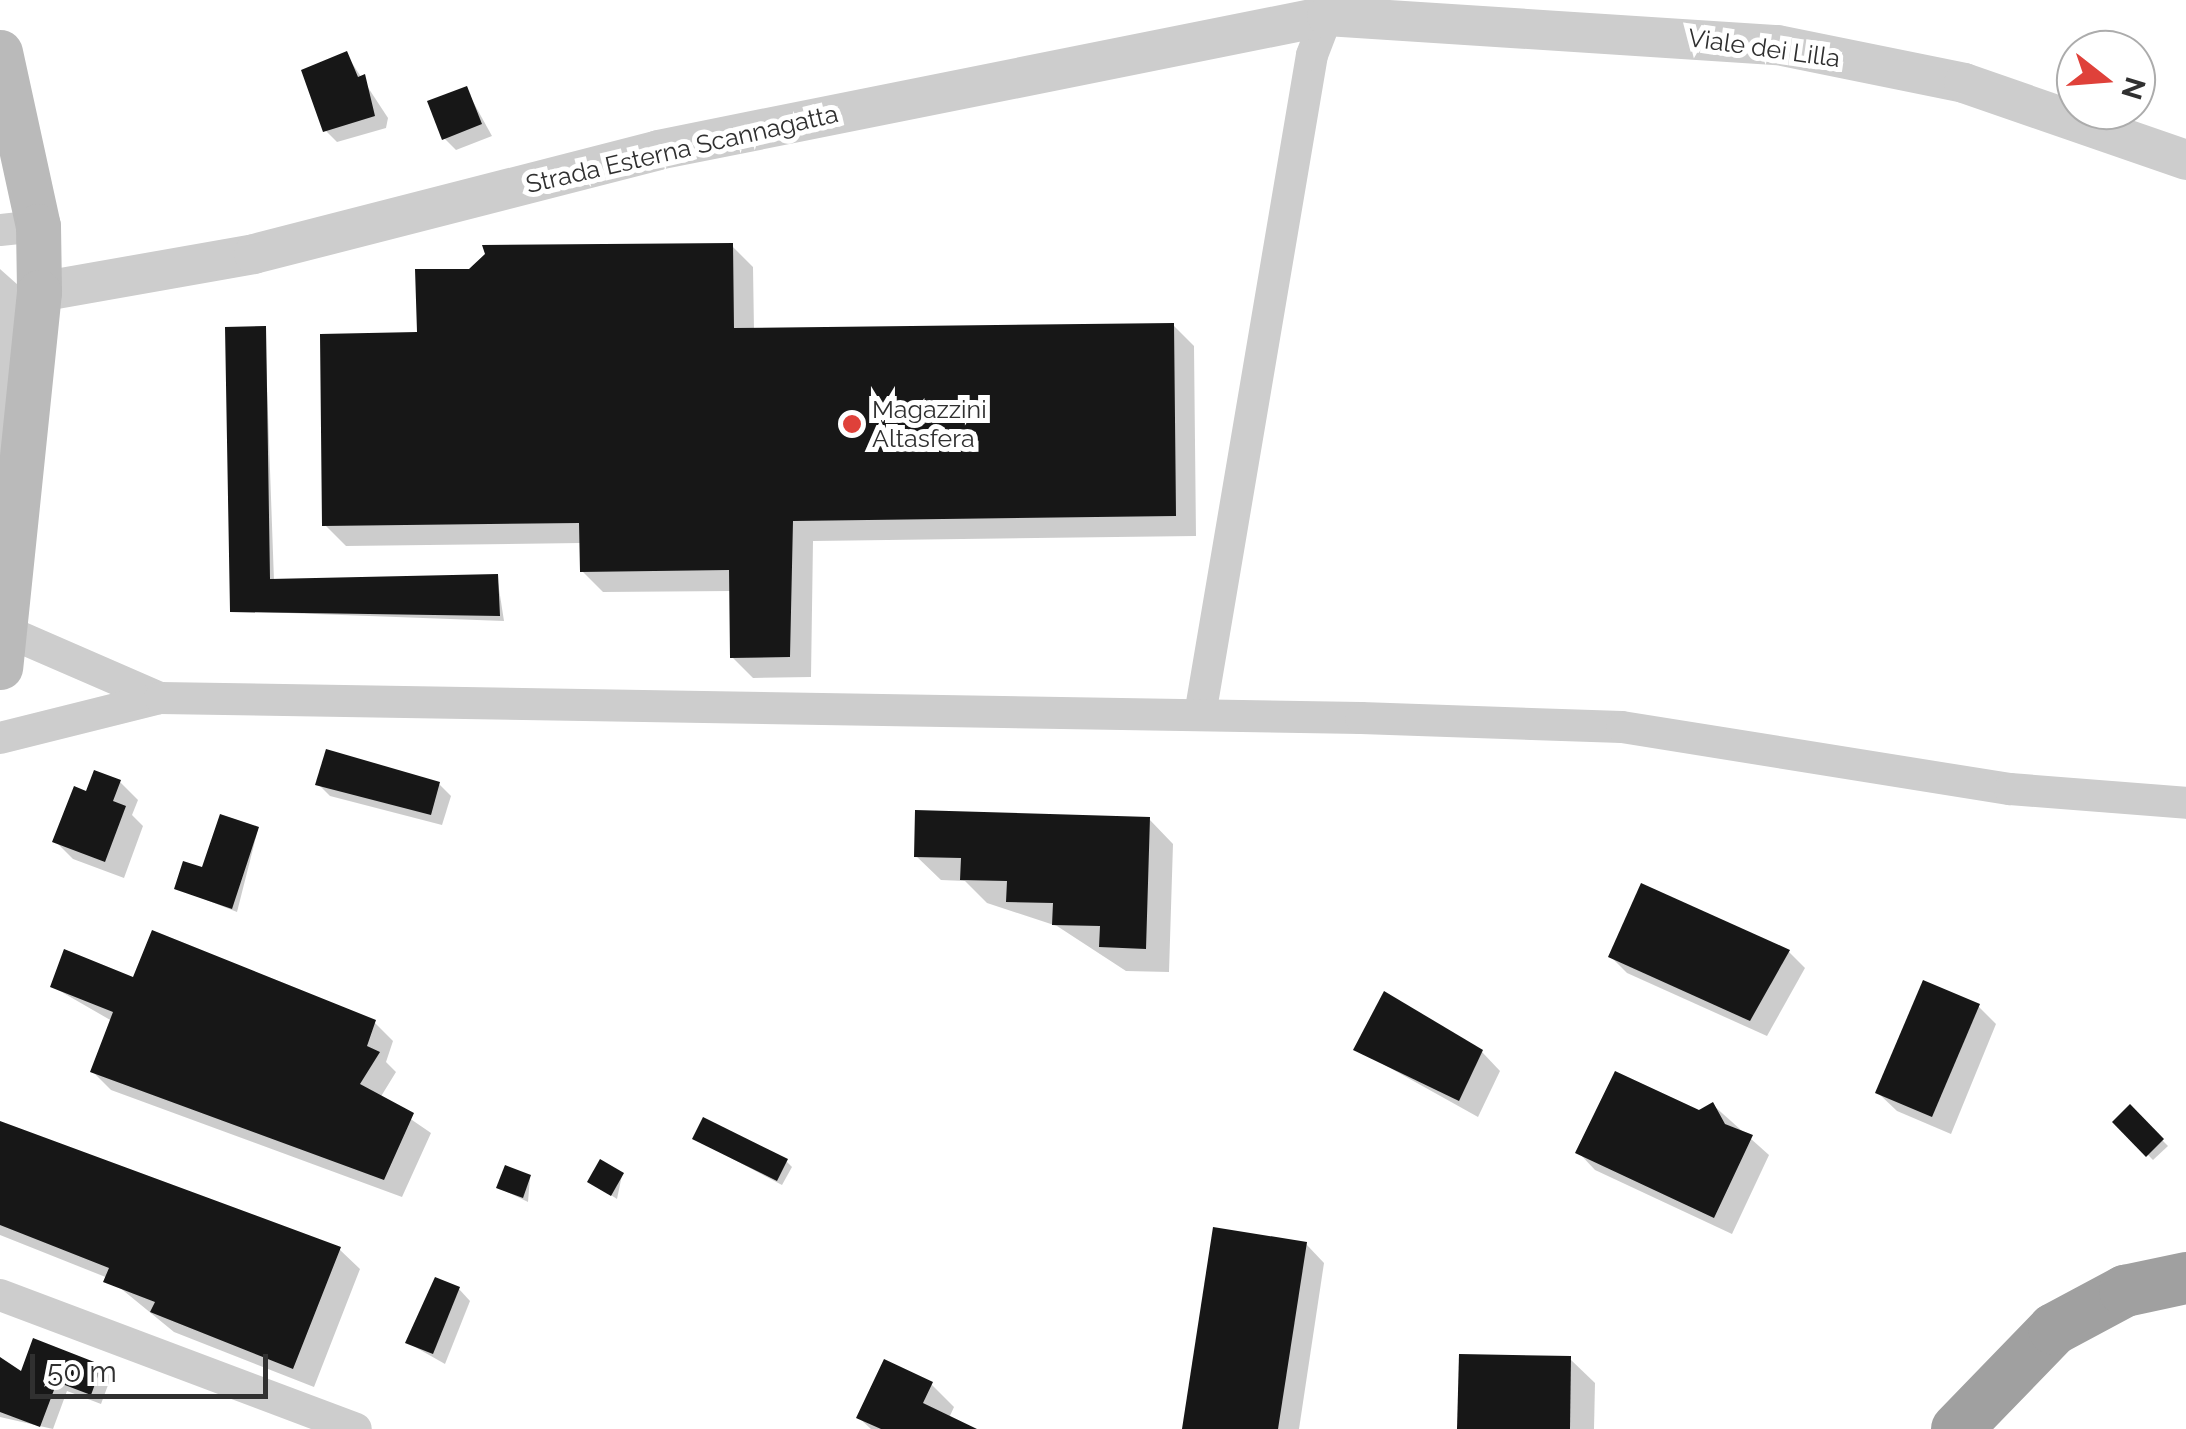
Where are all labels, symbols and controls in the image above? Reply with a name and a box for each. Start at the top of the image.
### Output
street label: Viale dei Lilla [1686,22,1842,74]
north arrow [2056,30,2156,130]
text: N [2114,73,2152,103]
street label: Strada Esterna Scannagatta [523,98,841,200]
place label: Magazzini Altasfera [872,395,987,454]
marker: Magazzini Altasfera [841,413,863,435]
scale bar [35,1334,272,1396]
text: 50 m [47,1354,117,1389]

